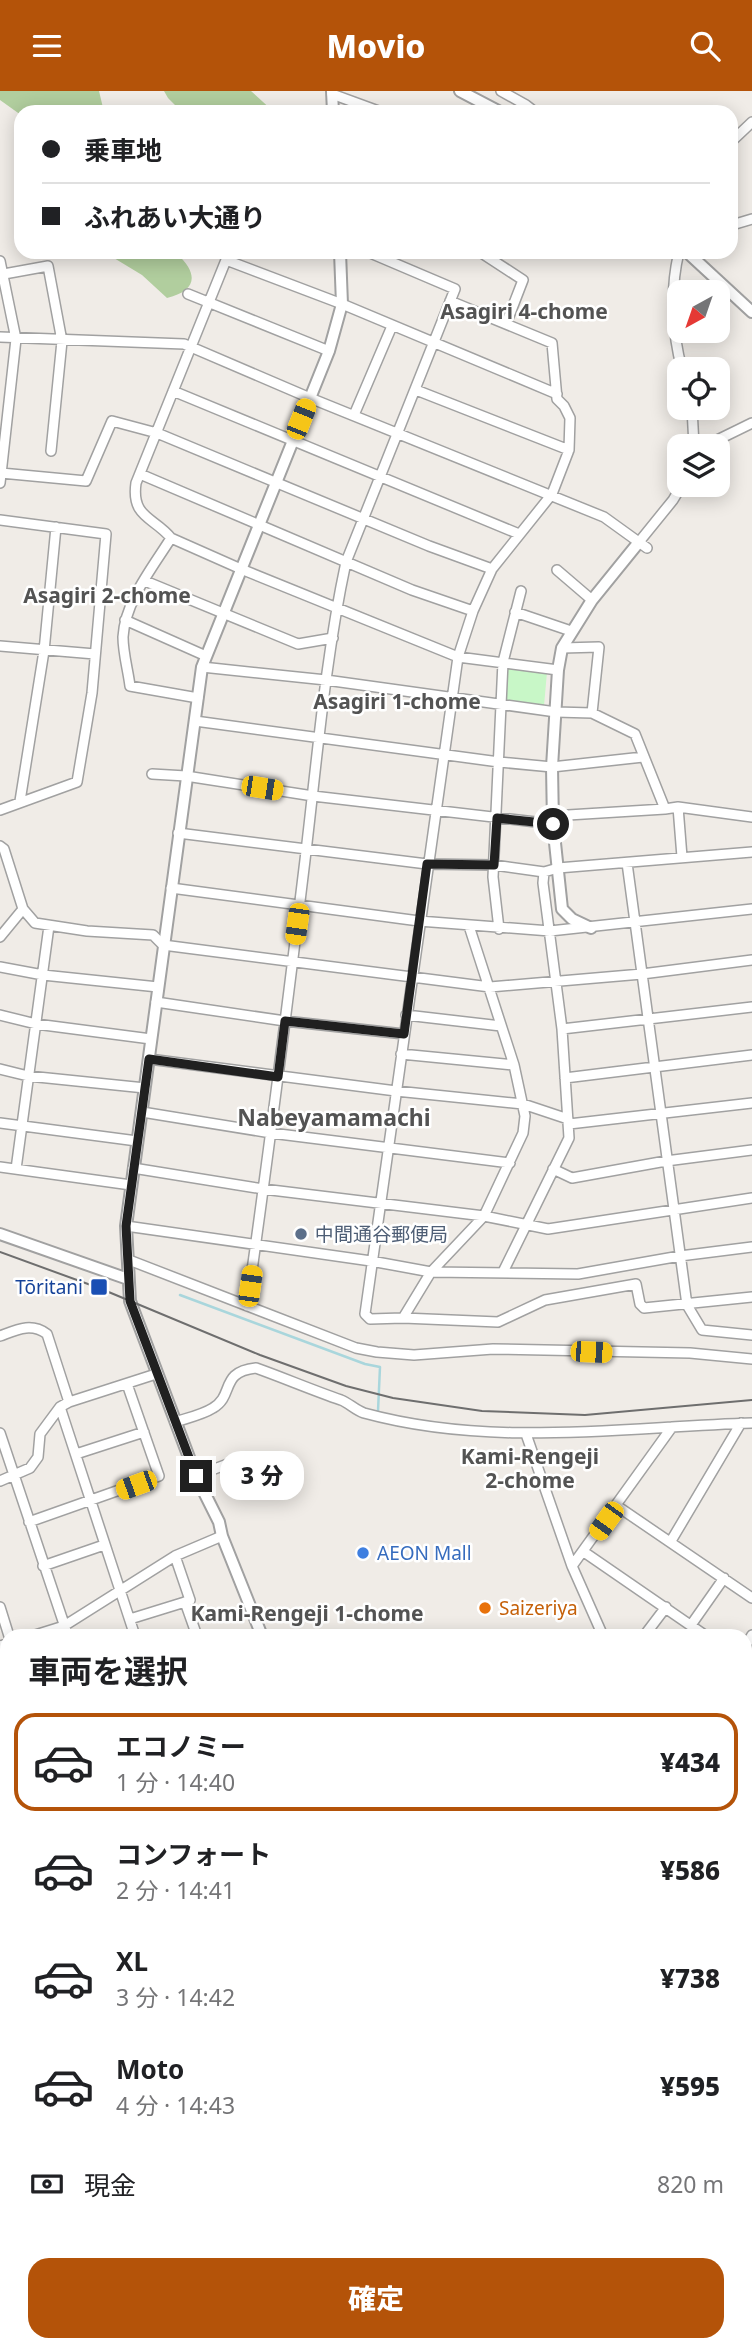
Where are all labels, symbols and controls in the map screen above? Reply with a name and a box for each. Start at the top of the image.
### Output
text: Movio [326,24,426,67]
icon: menu [28,27,66,65]
icon: search [686,27,724,65]
text: 乗車地 [84,132,162,168]
text: ふれあい大通り [84,199,266,235]
north arrow [667,280,730,343]
map controls [667,280,730,497]
district label: Asagiri 4-chome [440,297,608,325]
button: locate [667,357,730,420]
car [284,396,319,442]
button: layers [667,434,730,497]
district label: Asagiri 2-chome [23,581,191,609]
district label: Asagiri 1-chome [313,687,481,715]
car [240,774,285,802]
route start [537,808,569,840]
car [284,902,311,946]
district label: Nabeyamamachi [237,1101,431,1133]
place label: 中間通谷郵便局 [315,1221,448,1247]
marker: 中間通谷郵便局 [293,1226,309,1242]
car [237,1264,264,1308]
place label: Tōritani [15,1274,83,1300]
marker: Tōritani [89,1277,109,1297]
car [570,1341,613,1363]
district label: Kami-Rengeji 2-chome [461,1442,599,1494]
callout: 3 分 [220,1451,304,1501]
text: 3 分 [241,1459,283,1491]
route end [180,1460,212,1492]
car [113,1468,160,1502]
car [586,1498,627,1544]
place label: AEON Mall [377,1540,472,1566]
marker: AEON Mall [355,1545,371,1561]
place label: Saizeriya [499,1595,578,1621]
district label: Kami-Rengeji 1-chome [190,1599,424,1627]
marker: Saizeriya [477,1600,493,1616]
text: 車両を選択 [28,1649,188,1692]
text: エコノミー [116,1728,246,1764]
icon: car [32,1731,95,1794]
text: ¥434 [660,1744,720,1780]
text: 1 分 · 14:40 [116,1766,235,1798]
text: コンフォート [116,1836,271,1872]
icon: car [32,1839,95,1902]
text: ¥586 [660,1852,720,1888]
text: 2 分 · 14:41 [116,1874,235,1906]
text: XL [116,1943,148,1979]
icon: car [32,1947,95,2010]
text: ¥738 [660,1960,720,1996]
text: 3 分 · 14:42 [116,1981,235,2013]
text: Moto [116,2051,184,2087]
icon: car [32,2055,95,2118]
text: ¥595 [660,2068,720,2104]
text: 4 分 · 14:43 [116,2089,235,2121]
icon: cash [28,2165,66,2203]
text: 現金 [84,2167,136,2203]
text: 820 m [657,2168,724,2200]
button: 確定 [28,2258,724,2338]

